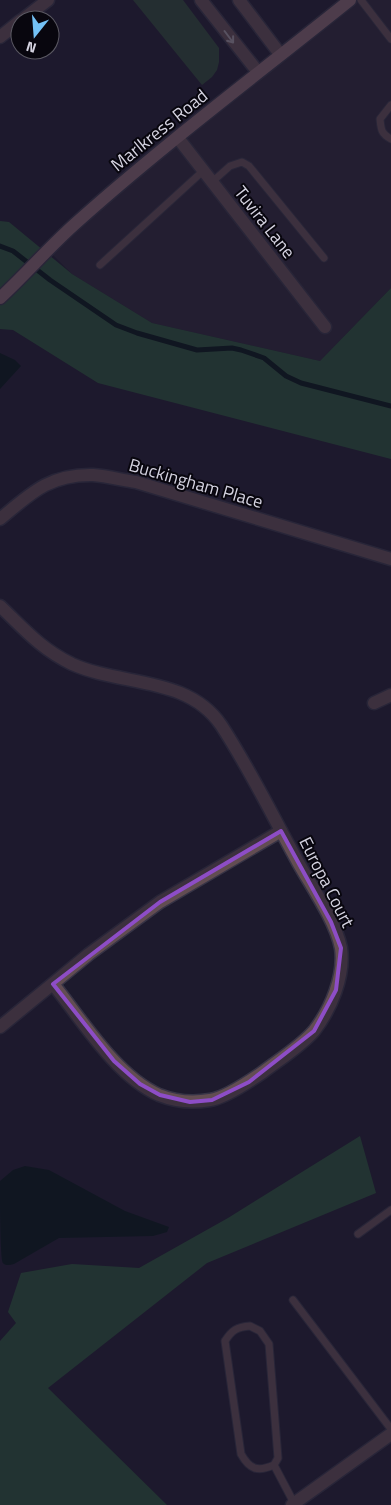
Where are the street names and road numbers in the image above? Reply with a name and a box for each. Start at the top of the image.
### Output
street label: Marlkress Road [105,82,213,178]
street label: Tuvira Lane [228,180,302,264]
street label: Buckingham Place [126,451,266,515]
street label: Europa Court [293,832,362,933]

